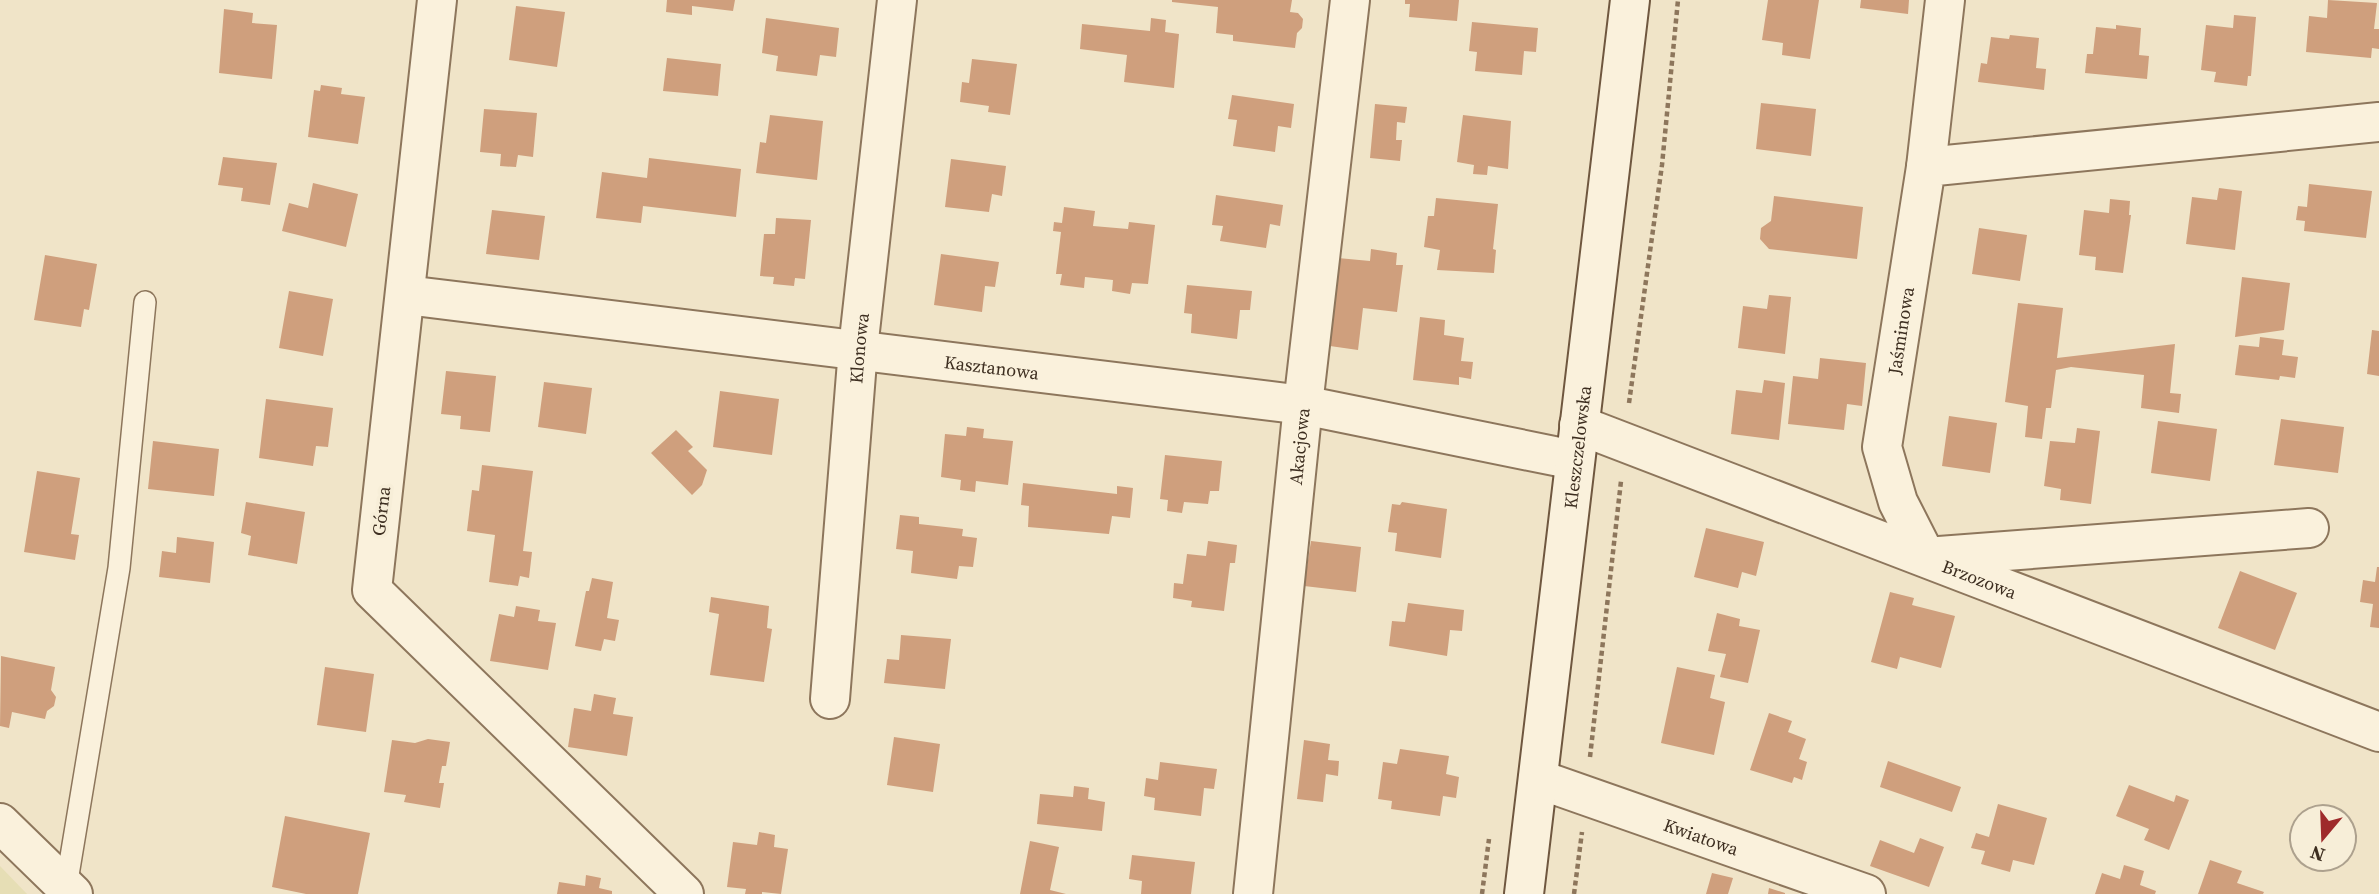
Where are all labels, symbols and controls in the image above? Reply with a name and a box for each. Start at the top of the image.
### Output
street label: Jaśminowa [1881,284,1920,377]
street label: Klonowa [843,311,875,384]
street label: Kasztanowa [943,349,1041,385]
street label: Kleszczelowska [1557,383,1597,510]
street label: Akacjowa [1282,406,1315,486]
street label: Górna [366,484,397,537]
street label: Brzozowa [1939,553,2021,605]
north arrow [2288,803,2358,873]
street label: Kwiatowa [1660,812,1743,861]
text: N [2307,839,2328,869]

